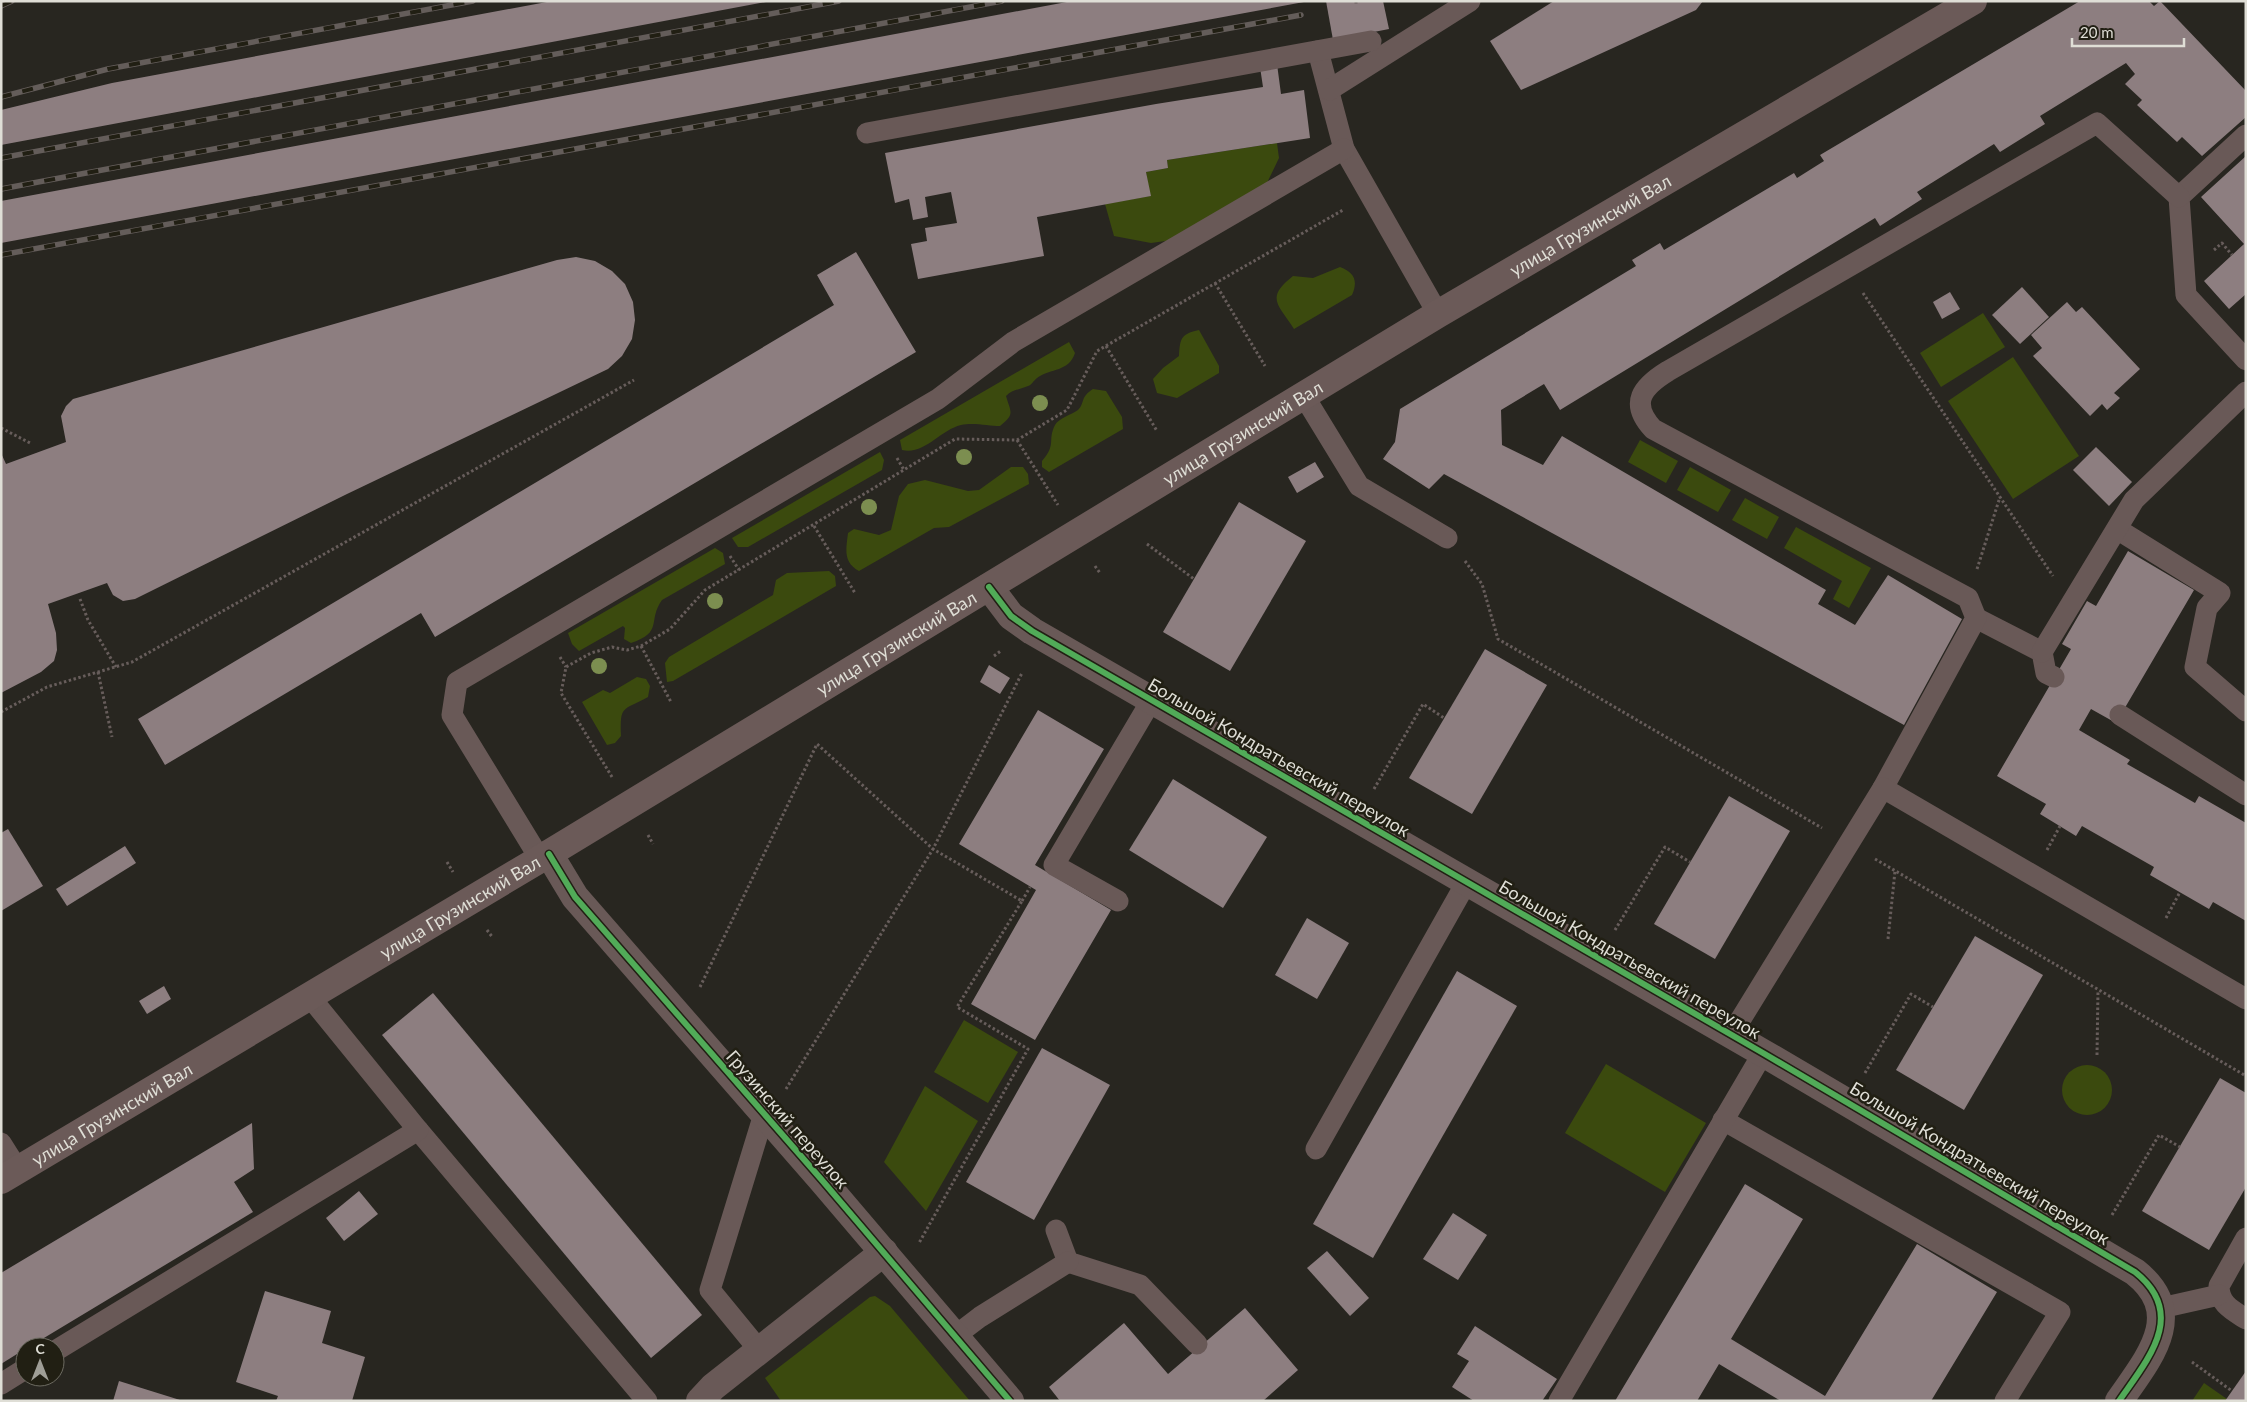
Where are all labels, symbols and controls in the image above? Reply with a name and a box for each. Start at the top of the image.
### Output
scale bar [2072,15,2184,47]
text: 20 m [2080,23,2114,41]
street label: улица Грузинский Вал [1505,169,1675,281]
street label: улица Грузинский Вал [1158,376,1326,490]
street label: улица Грузинский Вал [812,586,980,700]
street label: Большой Кондратьевский переулок [1144,673,1414,842]
street label: улица Грузинский Вал [375,850,544,963]
street label: Большой Кондратьевский переулок [1495,875,1765,1044]
street label: Грузинский переулок [722,1045,854,1193]
street label: улица Грузинский Вал [27,1058,196,1170]
street label: Большой Кондратьевский переулок [1846,1077,2114,1250]
north arrow [15,1337,65,1387]
text: С [35,1340,45,1357]

